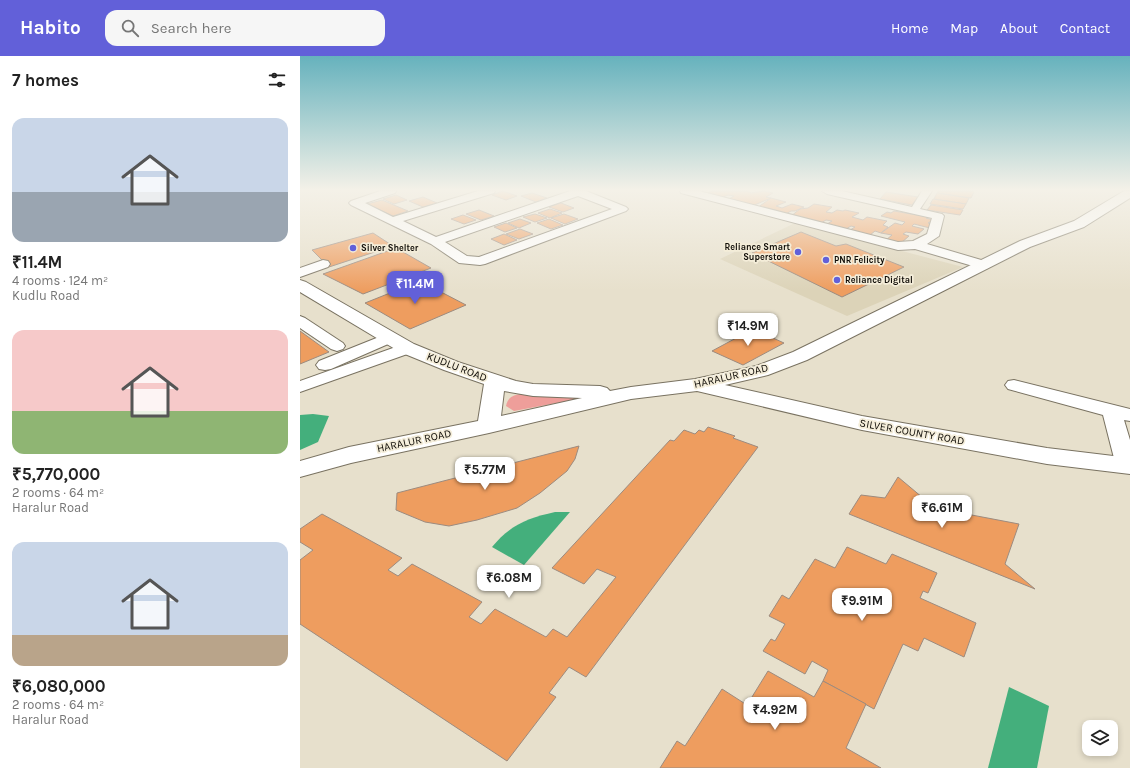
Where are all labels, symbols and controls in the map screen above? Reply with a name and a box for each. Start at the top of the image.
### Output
search box [105,10,385,46]
text: Habito [20,17,81,39]
icon: search [119,17,141,39]
text: Search here [151,19,231,37]
text: Home [891,20,928,37]
text: Map [950,20,978,37]
text: About [1000,20,1038,37]
text: Contact [1060,20,1110,37]
icon: filters [266,69,288,91]
text: 7 homes [12,70,79,90]
icon: home [114,144,186,216]
place label: Reliance Smart Superstore [724,242,790,262]
marker: Silver Shelter [348,243,358,253]
place label: Silver Shelter [361,243,419,253]
marker: Reliance Smart Superstore [793,247,803,257]
text: ₹11.4M [12,252,62,272]
marker: PNR Felicity [821,255,831,265]
place label: PNR Felicity [834,255,885,265]
pin: ₹11.4M [382,271,448,305]
text: 4 rooms · 124 m² [12,273,108,288]
marker: Reliance Digital [832,275,842,285]
place label: Reliance Digital [845,275,913,285]
text: ₹11.4M [396,276,434,291]
text: Kudlu Road [12,288,80,303]
pin: ₹14.9M [715,313,781,347]
text: ₹14.9M [727,318,769,333]
street label: KUDLU ROAD [425,350,489,384]
icon: home [114,356,186,428]
street label: HARALUR ROAD [693,361,769,391]
street label: SILVER COUNTY ROAD [859,416,965,448]
street label: HARALUR ROAD [376,427,452,455]
pin: ₹5.77M [452,457,518,491]
text: ₹5.77M [464,462,506,477]
text: ₹5,770,000 [12,464,100,484]
text: 2 rooms · 64 m² [12,485,104,500]
pin: ₹6.61M [909,495,975,529]
text: Haralur Road [12,500,89,515]
text: ₹6.61M [921,500,963,515]
pin: ₹6.08M [476,565,542,599]
icon: home [114,568,186,640]
text: ₹6.08M [486,570,532,585]
pin: ₹9.91M [829,588,895,622]
text: ₹9.91M [841,593,883,608]
text: ₹6,080,000 [12,676,105,696]
text: 2 rooms · 64 m² [12,697,104,712]
pin: ₹4.92M [742,697,808,731]
text: ₹4.92M [752,702,798,717]
text: Haralur Road [12,712,89,727]
map controls [1082,720,1118,756]
button: layers [1082,720,1118,756]

